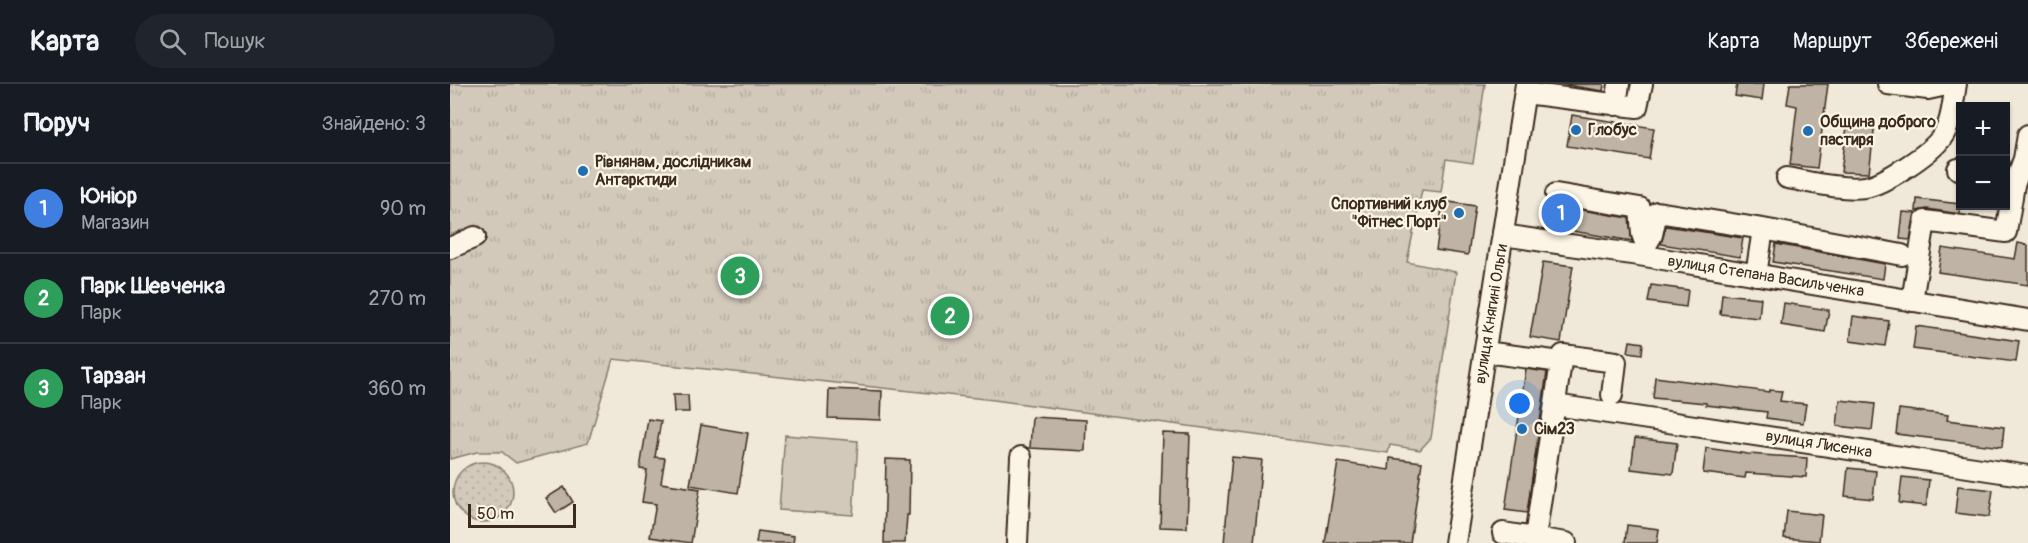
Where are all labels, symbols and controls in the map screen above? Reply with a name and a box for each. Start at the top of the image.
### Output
search box [135,14,555,68]
text: Карта [30,24,99,59]
icon: search [156,25,189,58]
text: Пошук [204,27,266,55]
text: Карта [1708,28,1760,55]
text: Маршрут [1793,28,1872,55]
text: Збережені [1905,28,1998,55]
map controls [1956,102,2010,210]
button: + [1956,102,2010,156]
text: Поруч [24,107,90,139]
text: Знайдено: 3 [322,111,426,136]
place label: Община доброго пастиря [1820,112,1936,150]
place label: Глобус [1588,120,1637,140]
marker: Глобус [1569,123,1583,137]
marker: Община доброго пастиря [1801,124,1815,138]
place label: Рівнянам, дослідникам Антарктиди [595,152,751,190]
button: − [1956,156,2010,210]
marker: Рівнянам, дослідникам Антарктиди [576,164,590,178]
text: Юніор [81,182,137,210]
pin: 1 [1542,190,1580,236]
place label: Спортивний клуб "Фітнес Порт" [1331,194,1448,232]
text: 1 [40,196,47,221]
text: 90 m [380,196,426,221]
marker: Спортивний клуб "Фітнес Порт" [1452,206,1466,220]
text: Магазин [81,210,149,235]
street label: вулиця Княгині Ольги [1470,243,1512,385]
street label: вулиця Степана Васильченка [1666,251,1866,301]
pin: 3 [720,254,760,298]
text: Парк Шевченка [81,272,225,300]
text: 2 [38,286,49,311]
text: 270 m [368,286,426,311]
pin: 2 [930,294,970,338]
text: Парк [81,300,122,325]
text: Тарзан [81,362,146,390]
text: 3 [38,376,49,401]
text: 360 m [367,376,426,401]
your location [1505,389,1534,418]
text: Парк [81,390,122,415]
place label: Сім23 [1534,419,1575,439]
marker: Сім23 [1515,422,1529,436]
street label: вулиця Лисенка [1764,426,1874,462]
scale bar [468,501,576,528]
text: 50 m [477,504,514,524]

